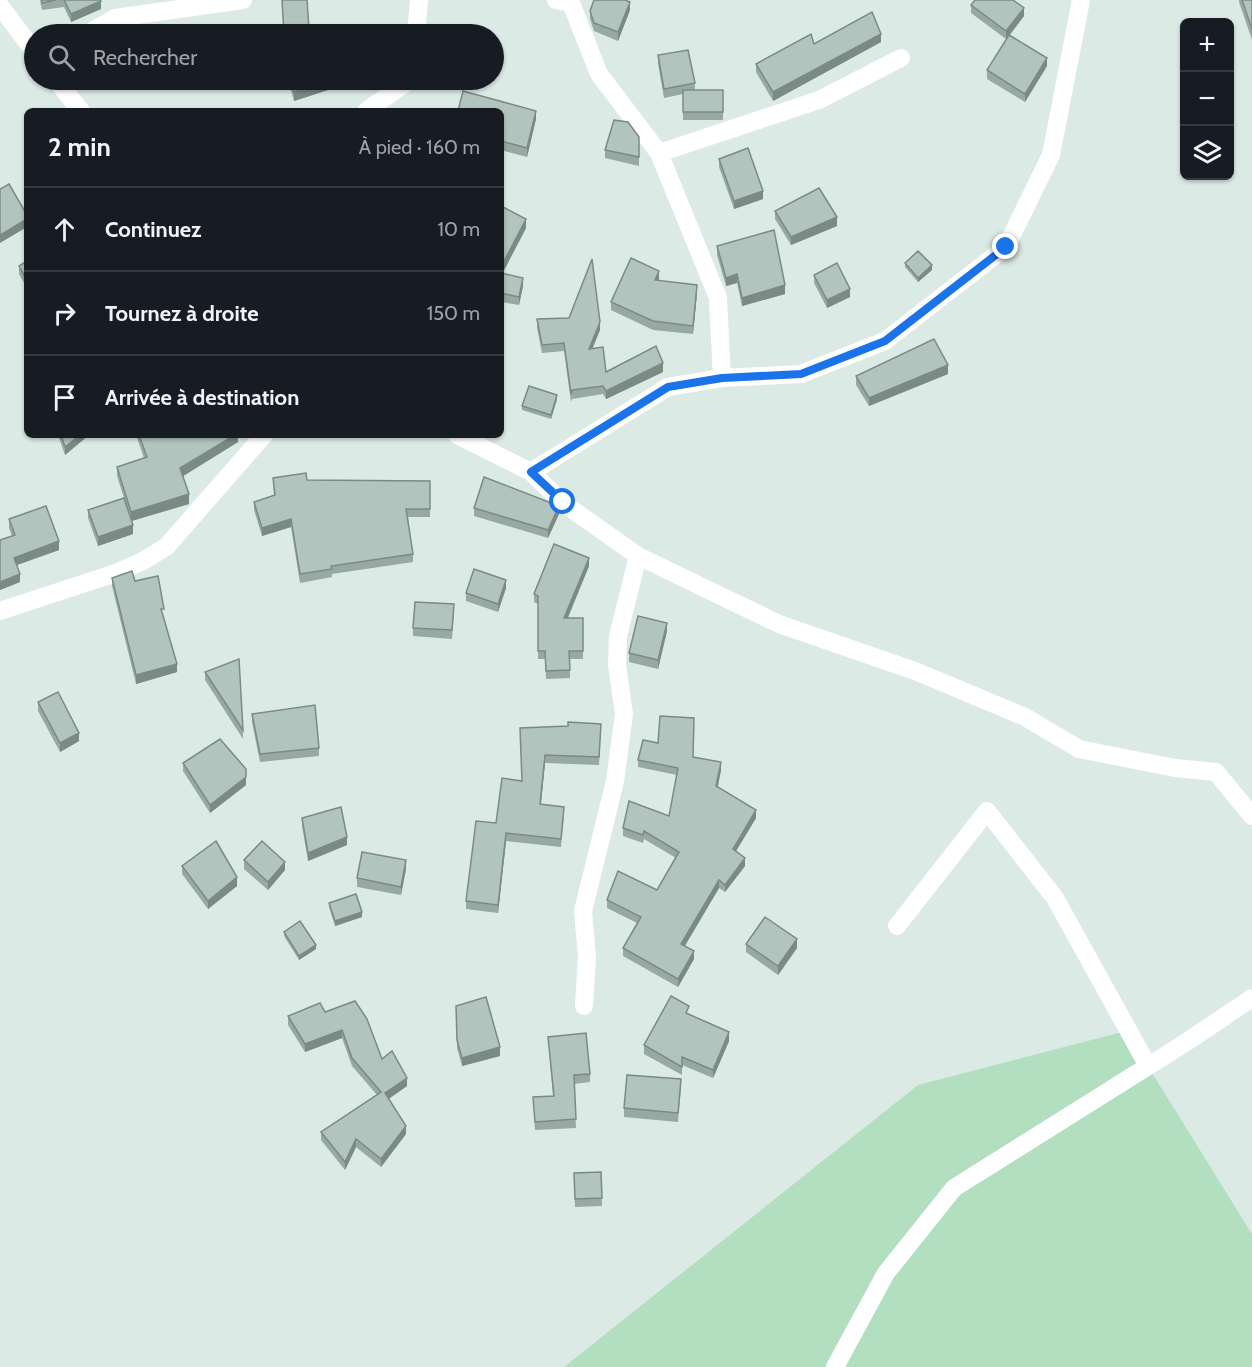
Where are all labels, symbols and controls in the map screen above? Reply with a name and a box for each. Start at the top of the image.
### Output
map controls [1180,18,1234,180]
button: + [1180,18,1234,72]
search box [24,24,504,90]
icon: search [45,41,78,74]
text: Rechercher [93,44,197,71]
button: − [1180,72,1234,126]
button: layers [1180,126,1234,180]
text: 2 min [48,131,111,163]
text: À pied · 160 m [359,135,480,159]
icon: ahead [48,213,81,246]
text: Continuez [105,216,202,243]
text: 10 m [437,217,480,241]
route end [992,233,1018,259]
icon: right [48,297,81,330]
text: Tournez à droite [105,300,259,327]
text: 150 m [427,301,480,325]
icon: arrive [48,381,81,414]
text: Arrivée à destination [105,384,299,411]
route start [549,488,575,514]

